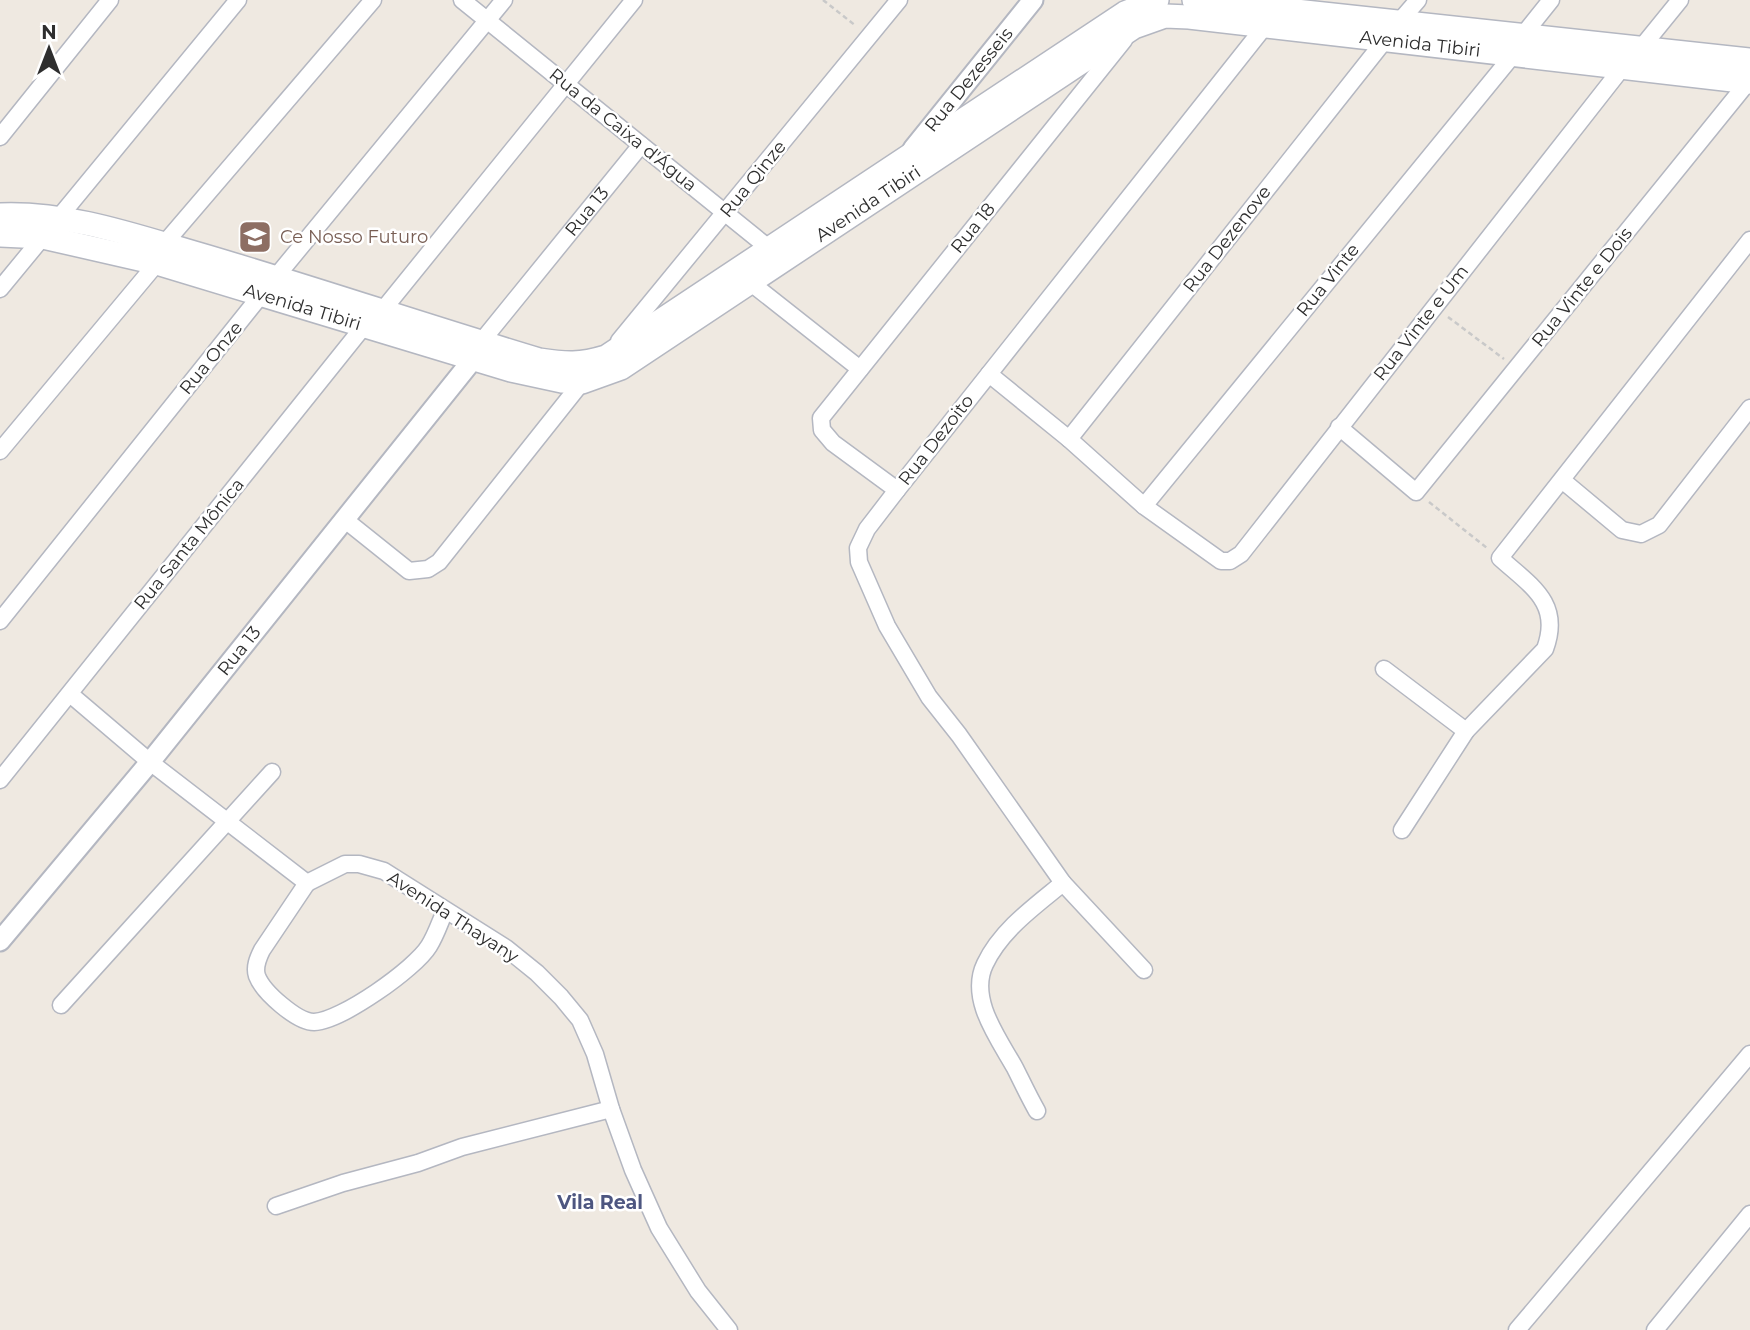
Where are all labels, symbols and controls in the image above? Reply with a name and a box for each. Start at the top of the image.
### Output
north arrow [14,14,84,84]
text: N [41,21,57,44]
street label: Rua Dezesseis [920,23,1018,136]
street label: Avenida Tibiri [1358,26,1482,62]
street label: Rua da Caixa d'Água [545,64,701,196]
street label: Rua Qinze [715,136,791,222]
street label: Avenida Tibiri [811,161,925,247]
street label: Rua Dezenove [1178,181,1276,297]
street label: Rua 13 [560,182,613,241]
street label: Rua 18 [946,198,1000,258]
school or university icon: Ce Nosso Futuro [236,218,274,256]
street label: Rua Vinte e Dois [1527,223,1637,351]
place label: Ce Nosso Futuro [280,226,428,248]
street label: Rua Vinte [1292,239,1364,321]
street label: Rua Vinte e Um [1369,261,1473,385]
street label: Avenida Tibiri [241,279,364,335]
street label: Rua Onze [175,317,247,399]
street label: Rua Dezoito [894,390,978,490]
street label: Rua Santa Mônica [129,474,249,614]
street label: Rua 13 [213,622,266,680]
street label: Avenida Thayany [383,866,523,968]
district label: Vila Real [556,1191,643,1214]

